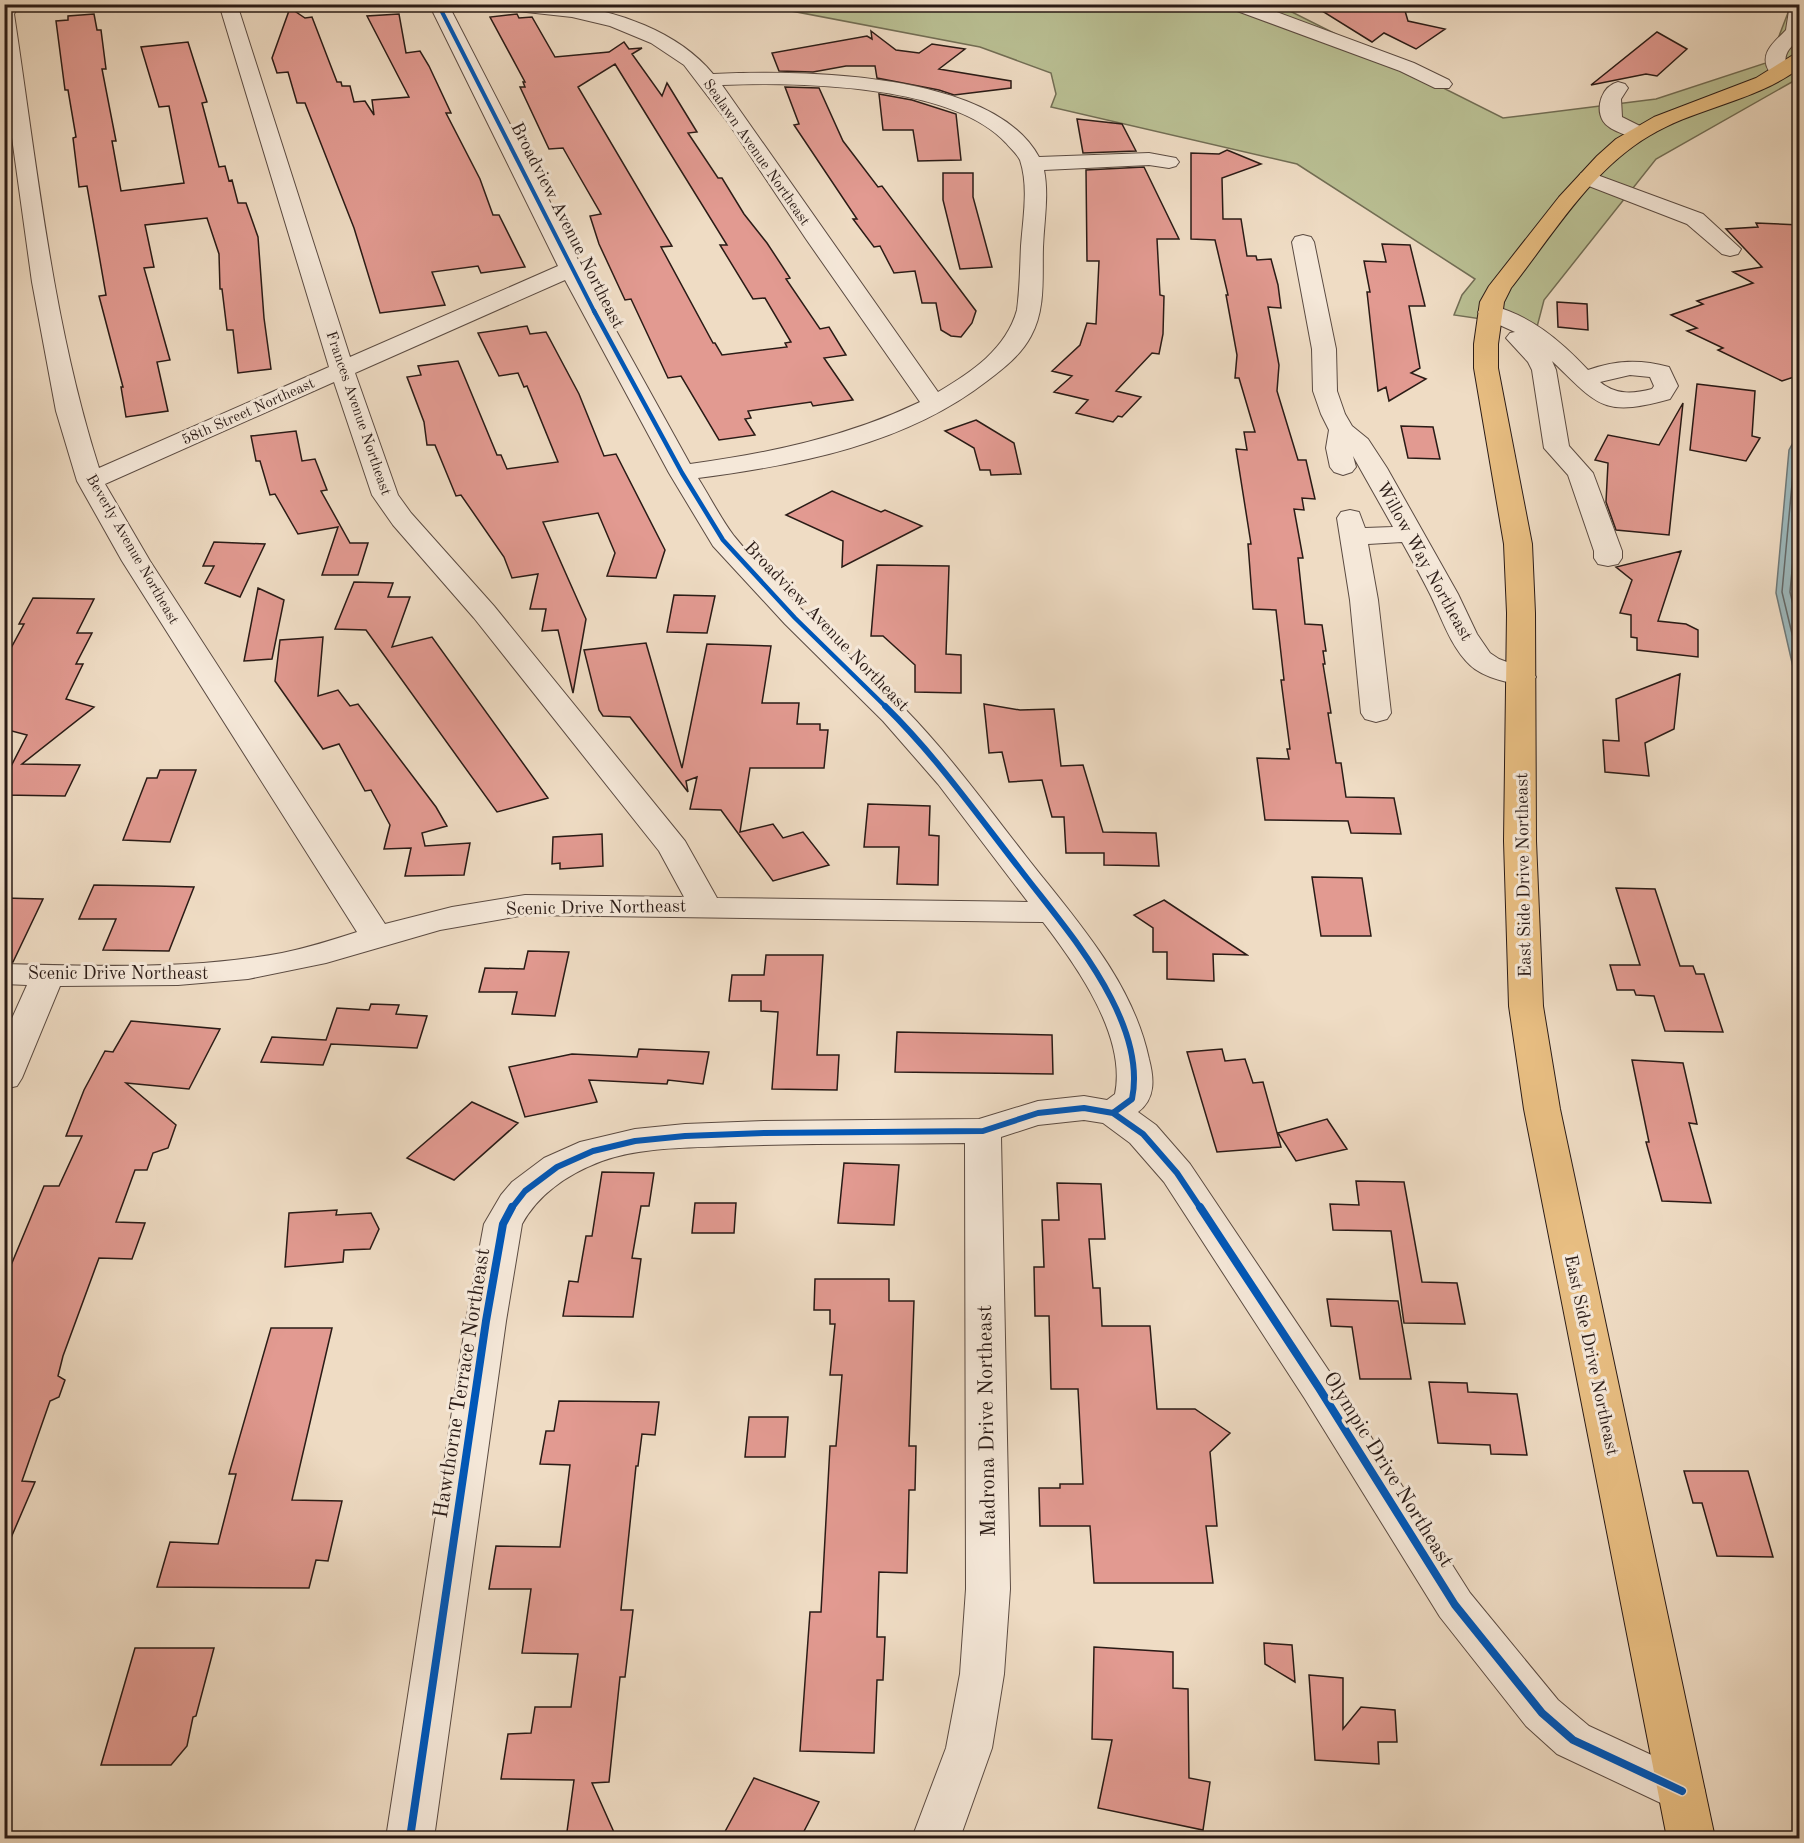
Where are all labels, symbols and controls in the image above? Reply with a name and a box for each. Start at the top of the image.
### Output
street label: Sealawn Avenue Northeast [699,77,812,229]
street label: Broadview Avenue Northeast [507,120,627,331]
street label: Frances Avenue Northeast [322,330,393,497]
street label: 58th Street Northeast [180,376,317,448]
street label: Beverly Avenue Northeast [83,472,181,627]
street label: Willow Way Northeast [1373,479,1475,644]
street label: Broadview Avenue Northeast [740,538,912,715]
street label: East Side Drive Northeast [1513,772,1535,978]
street label: Scenic Drive Northeast [506,897,686,919]
street label: Scenic Drive Northeast [28,965,208,983]
street label: Hawthorne Terrace Northeast [431,1247,494,1520]
street label: East Side Drive Northeast [1561,1253,1621,1457]
street label: Madrona Drive Northeast [975,1305,1000,1537]
street label: Olympic Drive Northeast [1319,1368,1457,1571]

